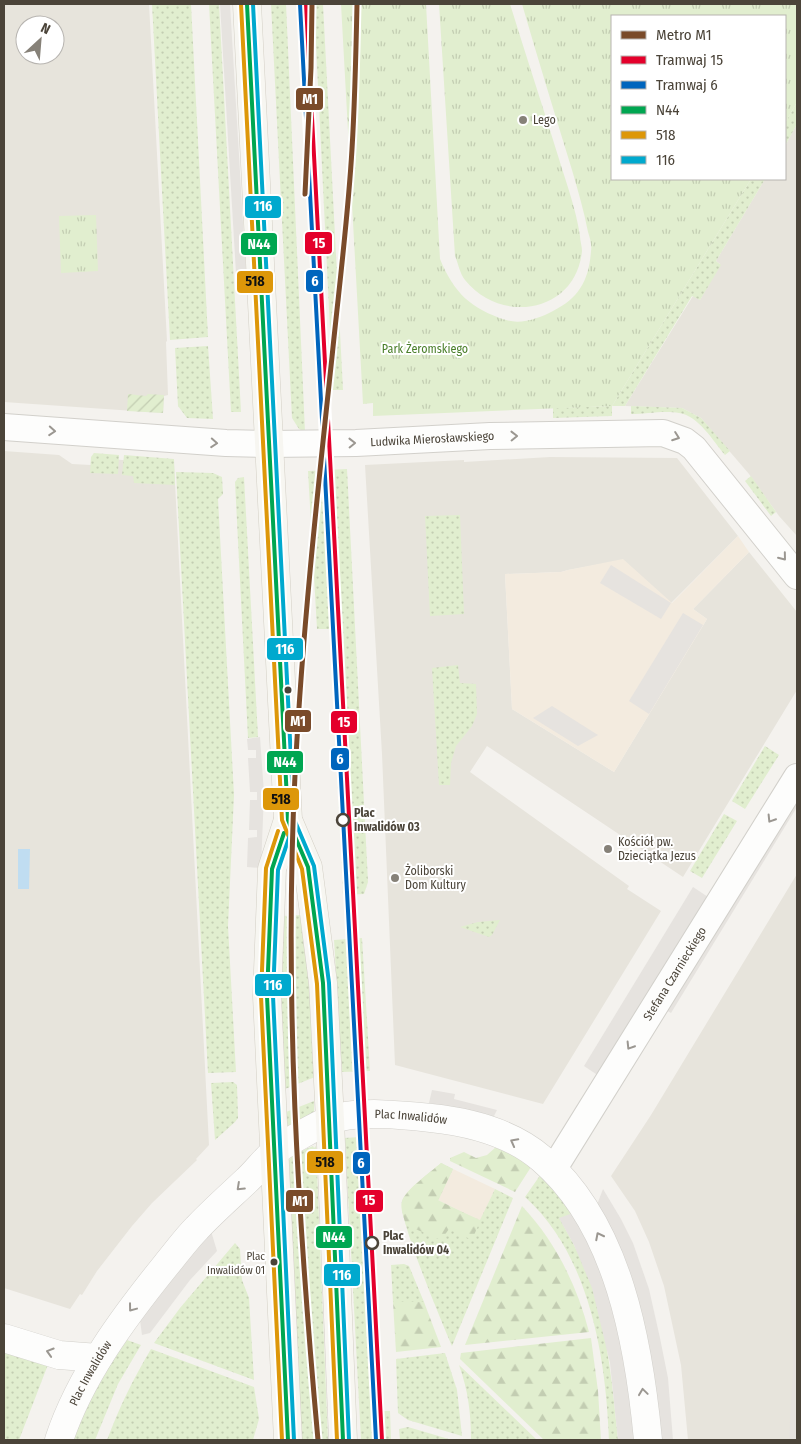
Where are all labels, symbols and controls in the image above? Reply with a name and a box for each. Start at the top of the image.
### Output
north arrow [15,15,65,65]
legend [611,15,786,180]
text: N [38,19,53,38]
text: Metro M1 [656,26,712,44]
text: Tramwaj 15 [656,51,723,69]
text: Tramwaj 6 [656,76,718,94]
line badge: M1 [295,87,324,111]
text: M1 [302,91,318,108]
text: N44 [656,101,680,119]
place label: Lego [533,113,556,127]
marker: Lego [517,114,529,126]
text: 518 [656,126,676,144]
text: 116 [656,151,675,169]
line badge: 116 [244,195,282,219]
text: 116 [254,198,272,215]
line badge: 15 [304,231,333,255]
line badge: N44 [240,232,278,256]
text: 15 [313,235,326,252]
text: N44 [248,236,270,253]
line badge: 6 [305,269,324,293]
line badge: 518 [236,270,274,294]
text: 518 [245,273,265,290]
text: 6 [311,273,319,290]
park label: Park Żeromskiego [382,341,468,356]
one-way arrow [49,425,57,436]
street label: Ludwika Mierosławskiego [370,429,494,449]
one-way arrow [510,430,518,441]
one-way arrow [671,431,679,441]
one-way arrow [211,437,219,448]
one-way arrow [348,438,356,448]
one-way arrow [777,552,786,561]
line badge: 116 [266,637,304,661]
text: 116 [276,641,294,658]
unlabelled marker [283,685,293,695]
line badge: M1 [284,709,312,733]
line badge: 15 [330,710,358,734]
text: M1 [290,713,306,730]
text: 15 [338,714,351,731]
line badge: 6 [330,747,350,771]
line badge: N44 [266,750,304,774]
text: 6 [336,751,344,768]
text: N44 [274,754,296,771]
line badge: 518 [262,787,300,811]
text: 518 [271,791,291,808]
place label: Plac Inwalidów 03 [354,806,420,834]
marker: Plac Inwalidów 03 [336,813,350,827]
one-way arrow [768,813,778,822]
place label: Kościół pw. Dzieciątka Jezus [618,835,696,863]
marker: Kościół pw. Dzieciątka Jezus [602,843,614,855]
place label: Żoliborski Dom Kultury [405,863,466,892]
marker: Żoliborski Dom Kultury [389,872,401,884]
street label: Stefana Czarnieckiego [641,924,709,1023]
line badge: 116 [254,973,292,997]
text: 116 [264,977,282,994]
one-way arrow [627,1040,636,1049]
street label: Plac Inwalidów [374,1107,448,1127]
one-way arrow [510,1138,519,1148]
line badge: 518 [306,1150,344,1174]
line badge: 6 [352,1151,371,1175]
text: 518 [315,1154,335,1171]
text: 6 [357,1155,365,1172]
one-way arrow [237,1181,246,1190]
line badge: M1 [285,1189,314,1213]
line badge: 15 [355,1189,384,1213]
text: 15 [363,1192,376,1209]
text: M1 [292,1193,308,1210]
line badge: N44 [315,1225,353,1249]
text: N44 [323,1229,345,1246]
place label: Plac Inwalidów 04 [383,1229,449,1257]
one-way arrow [595,1232,605,1241]
marker: Plac Inwalidów 04 [365,1236,379,1250]
place label: Plac Inwalidów 01 [207,1250,265,1277]
marker: Plac Inwalidów 01 [269,1257,279,1267]
line badge: 116 [323,1263,361,1287]
text: 116 [333,1267,351,1284]
one-way arrow [129,1302,138,1312]
street label: Plac Inwalidów [66,1338,115,1408]
one-way arrow [47,1348,55,1358]
one-way arrow [638,1387,649,1395]

